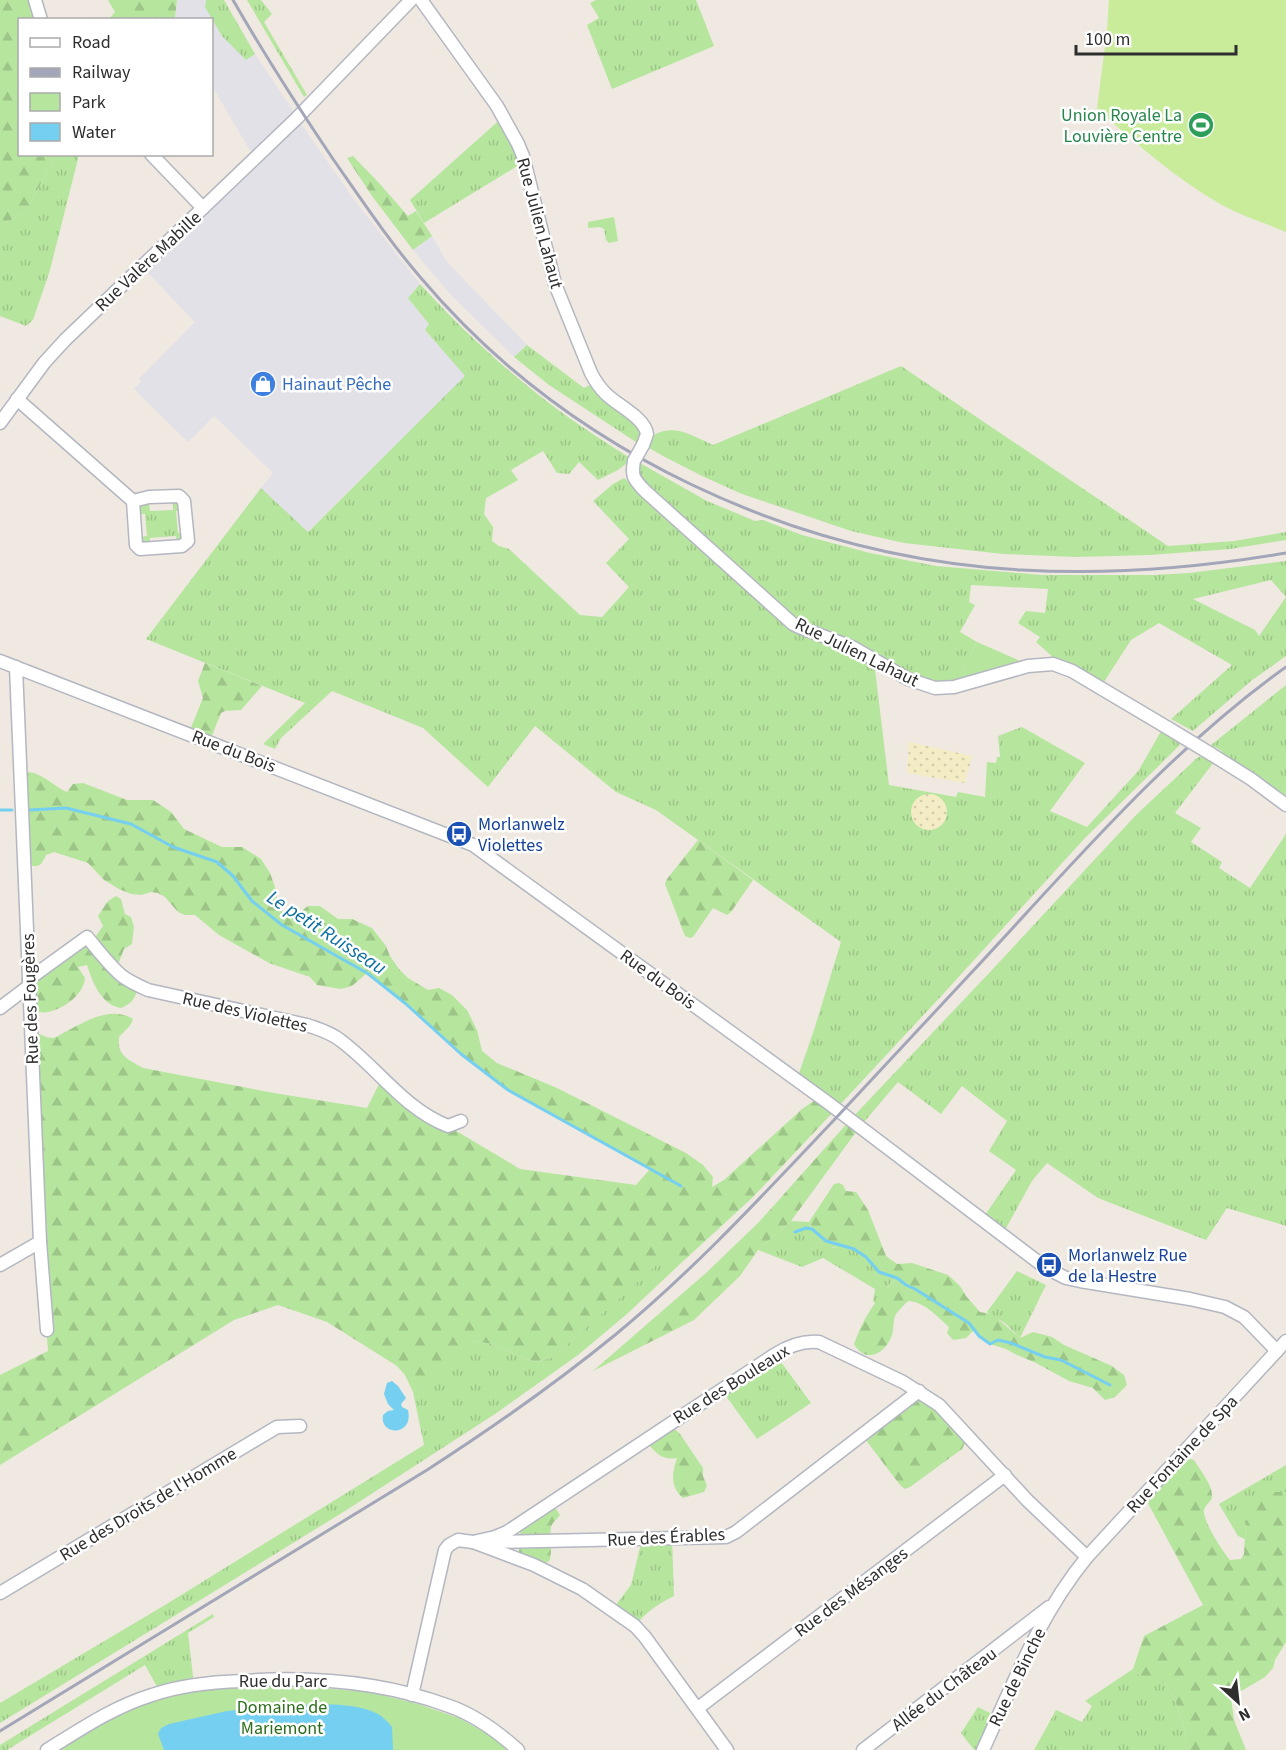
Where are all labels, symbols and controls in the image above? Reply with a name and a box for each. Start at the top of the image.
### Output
legend [18,18,213,156]
scale bar [1076,18,1236,56]
text: 100 m [1085,27,1130,52]
text: Road [72,30,111,55]
text: Railway [72,60,131,85]
text: Park [72,90,106,115]
place label: Union Royale La Louvière Centre [1061,103,1182,149]
sports icon: Union Royale La Louvière Centre [1186,110,1216,140]
text: Water [72,120,116,145]
street label: Rue Julien Lahaut [510,155,569,292]
street label: Rue Valère Mabille [90,205,207,317]
shop icon: Hainaut Pêche [248,369,278,399]
place label: Hainaut Pêche [282,372,391,397]
street label: Rue Julien Lahaut [791,612,923,693]
street label: Rue du Bois [188,724,280,779]
place label: Morlanwelz Violettes [478,812,565,858]
bus stop icon: Morlanwelz Violettes [444,819,474,849]
water label: Le petit Ruisseau [261,884,392,982]
street label: Rue des Fougères [16,933,45,1065]
street label: Rue du Bois [615,943,701,1015]
street label: Rue des Violettes [180,986,310,1039]
place label: Morlanwelz Rue de la Hestre [1068,1243,1187,1289]
bus stop icon: Morlanwelz Rue de la Hestre [1034,1250,1064,1280]
street label: Rue des Bouleaux [668,1339,794,1430]
street label: Rue Fontaine de Spa [1121,1390,1244,1519]
street label: Rue des Droits de l'Homme [55,1441,242,1567]
street label: Rue des Érables [606,1522,726,1553]
street label: Rue des Mésanges [789,1541,913,1643]
street label: Rue de Binche [983,1624,1052,1731]
street label: Allée du Château [886,1641,1002,1737]
street label: Rue du Parc [239,1669,327,1694]
north arrow [1208,1672,1268,1732]
park label: Domaine de Mariemont [237,1695,327,1741]
text: N [1235,1702,1254,1727]

